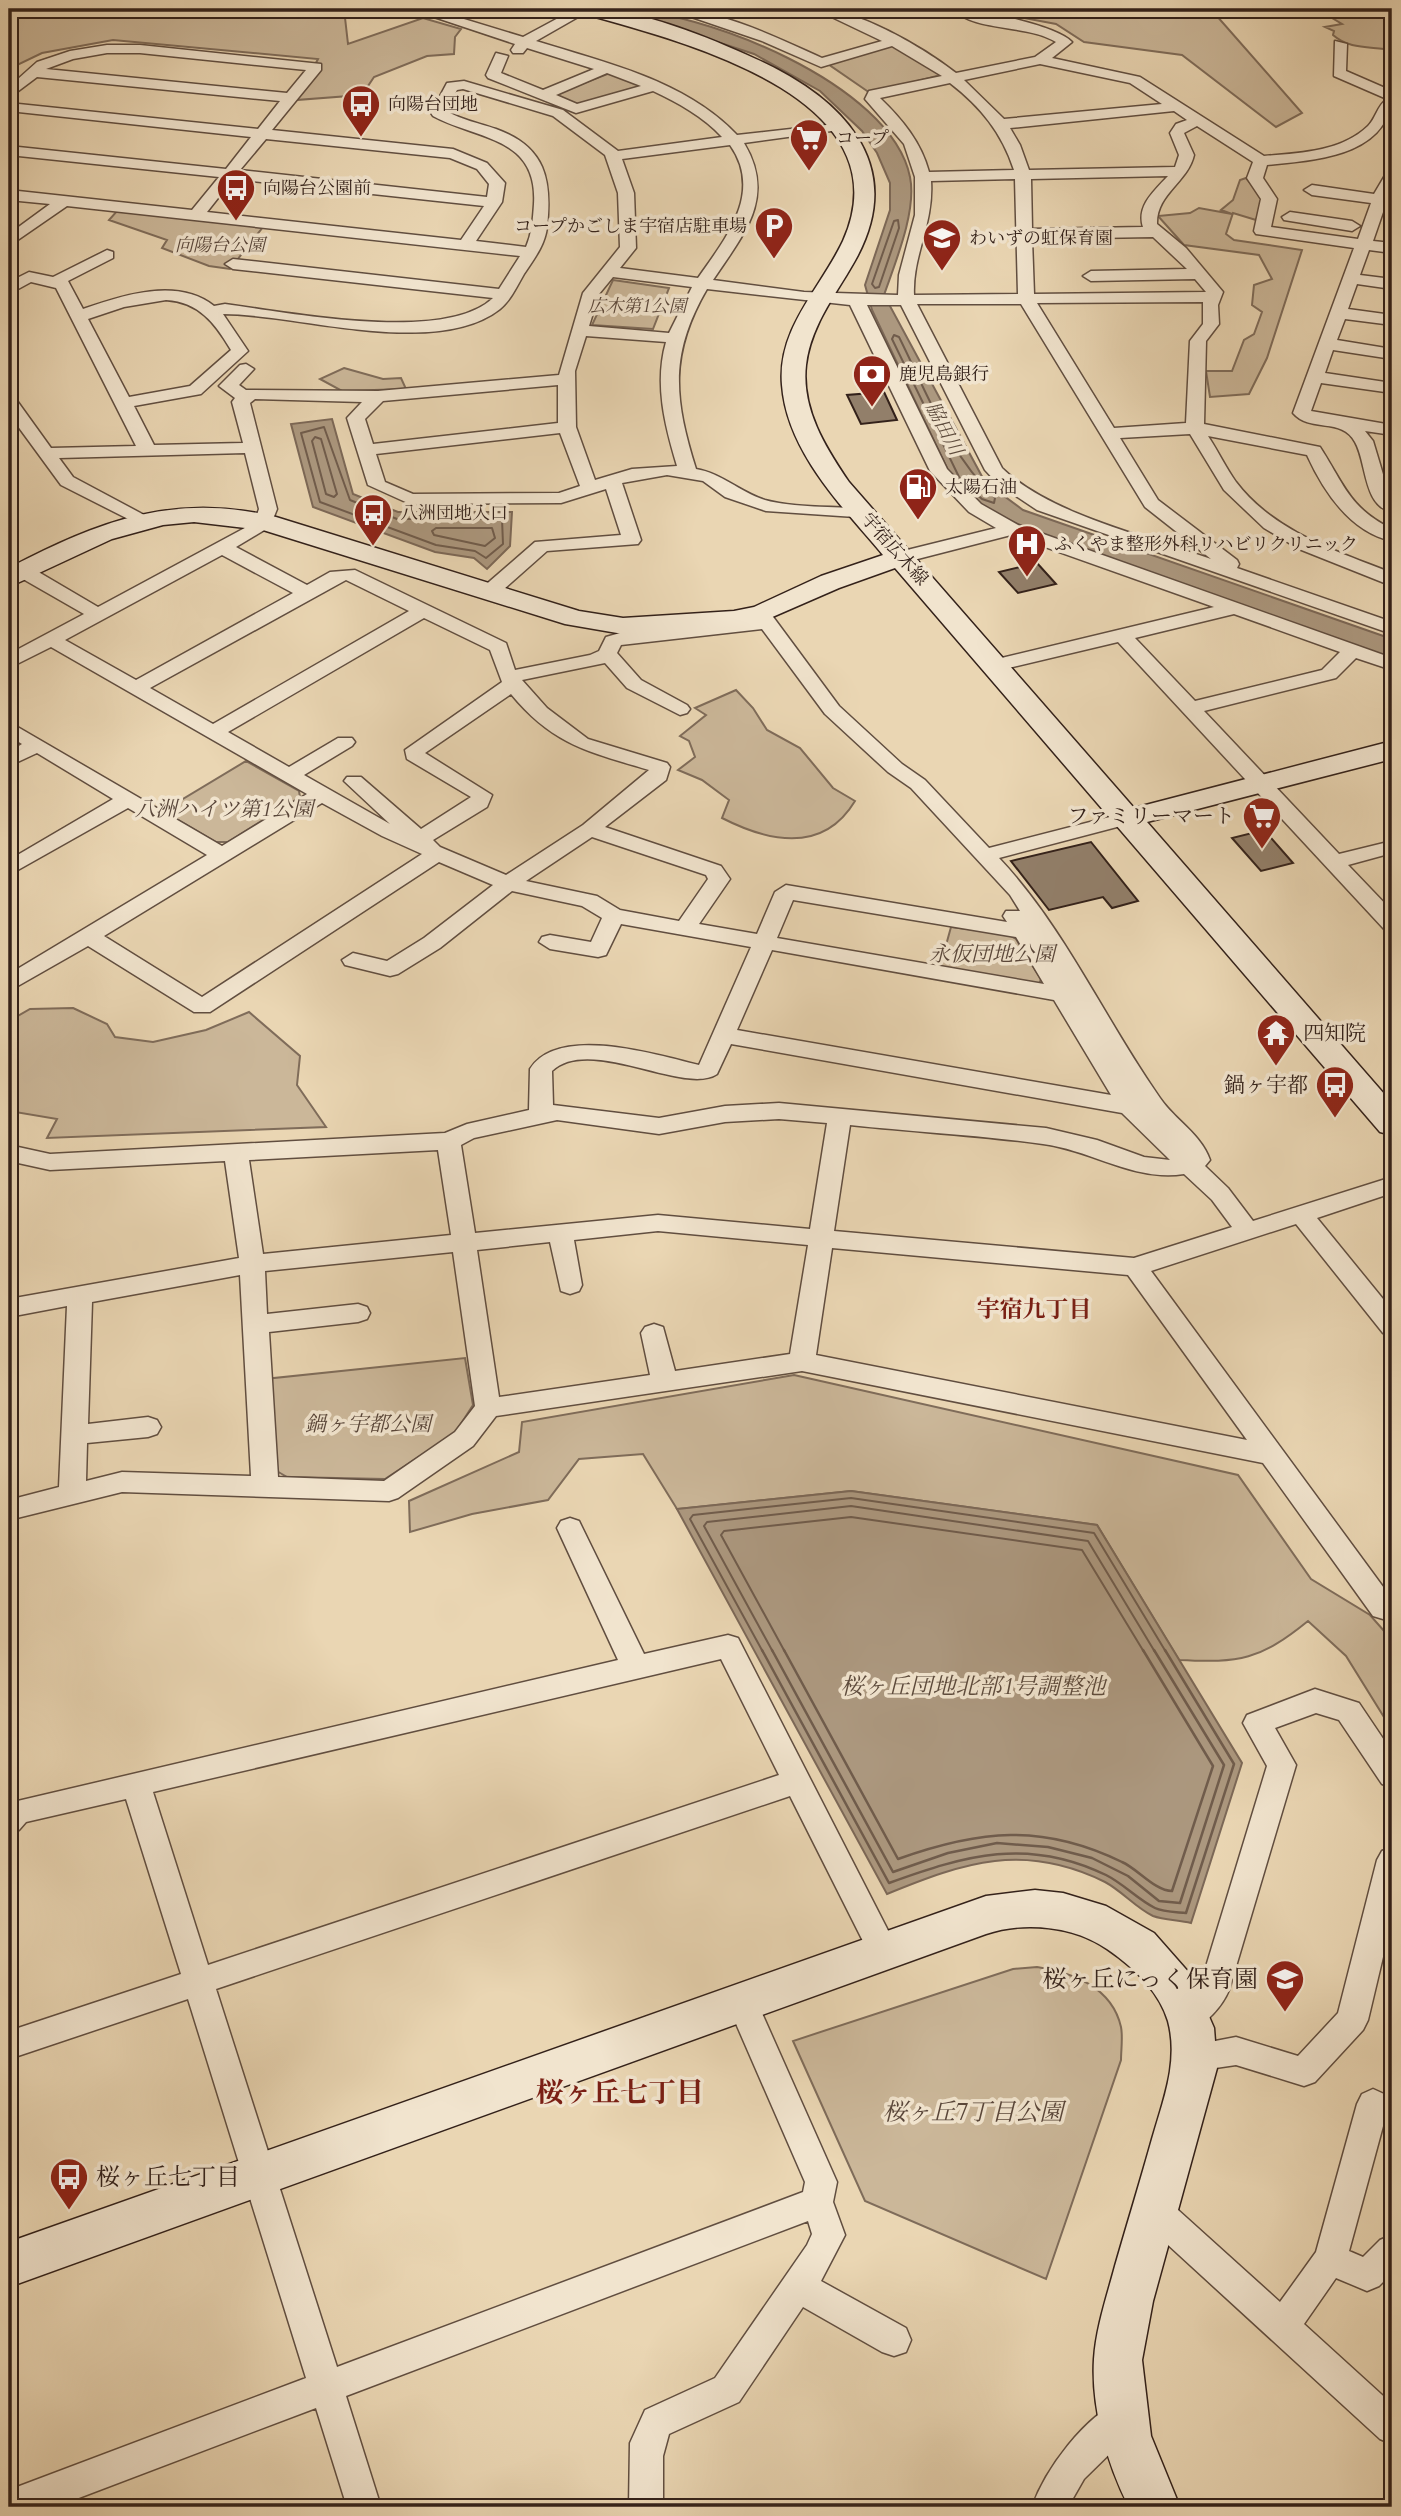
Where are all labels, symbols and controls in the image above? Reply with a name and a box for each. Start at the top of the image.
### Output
bus stop icon: 向陽台団地 [340,83,382,138]
place label: 向陽台団地 [388,92,478,117]
supermarket icon: コープ [788,117,830,172]
place label: コープ [836,126,889,151]
bus stop icon: 向陽台公園前 [215,167,257,222]
place label: 向陽台公園前 [263,176,371,201]
parking icon: コープかごしま宇宿店駐車場 [753,205,795,260]
place label: コープかごしま宇宿店駐車場 [514,214,747,239]
school or university icon: わいずの虹保育園 [921,217,963,272]
place label: わいずの虹保育園 [969,226,1113,251]
park label: 向陽台公園 [175,233,268,258]
park label: 広木第1公園 [587,294,690,319]
bank icon: 鹿児島銀行 [851,353,893,408]
place label: 鹿児島銀行 [899,362,989,387]
water label: 脇田川 [919,397,970,461]
fuel station icon: 太陽石油 [897,466,939,521]
place label: 太陽石油 [945,475,1017,500]
bus stop icon: 八洲団地入口 [352,492,394,547]
place label: 八洲団地入口 [400,501,508,526]
street label: 宇宿広木線 [855,508,934,591]
hospital icon: ふくやま整形外科リハビリクリニック [1006,523,1048,578]
place label: ふくやま整形外科リハビリクリニック [1054,532,1358,557]
park label: 八洲ハイツ第1公園 [135,795,316,824]
supermarket icon: ファミリーマート [1241,795,1283,850]
place label: ファミリーマート [1067,802,1235,831]
park label: 永仮団地公園 [929,940,1058,969]
temple icon: 四知院 [1255,1012,1297,1067]
place label: 四知院 [1303,1019,1366,1048]
bus stop icon: 鍋ヶ宇都 [1314,1064,1356,1119]
place label: 鍋ヶ宇都 [1224,1071,1308,1100]
district label: 宇宿九丁目 [977,1294,1092,1325]
park label: 鍋ヶ宇都公園 [305,1410,434,1439]
water label: 桜ヶ丘団地北部1号調整池 [841,1671,1108,1702]
school or university icon: 桜ヶ丘にっく保育園 [1264,1958,1306,2013]
place label: 桜ヶ丘にっく保育園 [1042,1963,1258,1996]
district label: 桜ヶ丘七丁目 [536,2074,704,2112]
park label: 桜ヶ丘7丁目公園 [883,2096,1067,2129]
bus stop icon: 桜ヶ丘七丁目 [48,2156,90,2211]
place label: 桜ヶ丘七丁目 [96,2161,240,2194]

